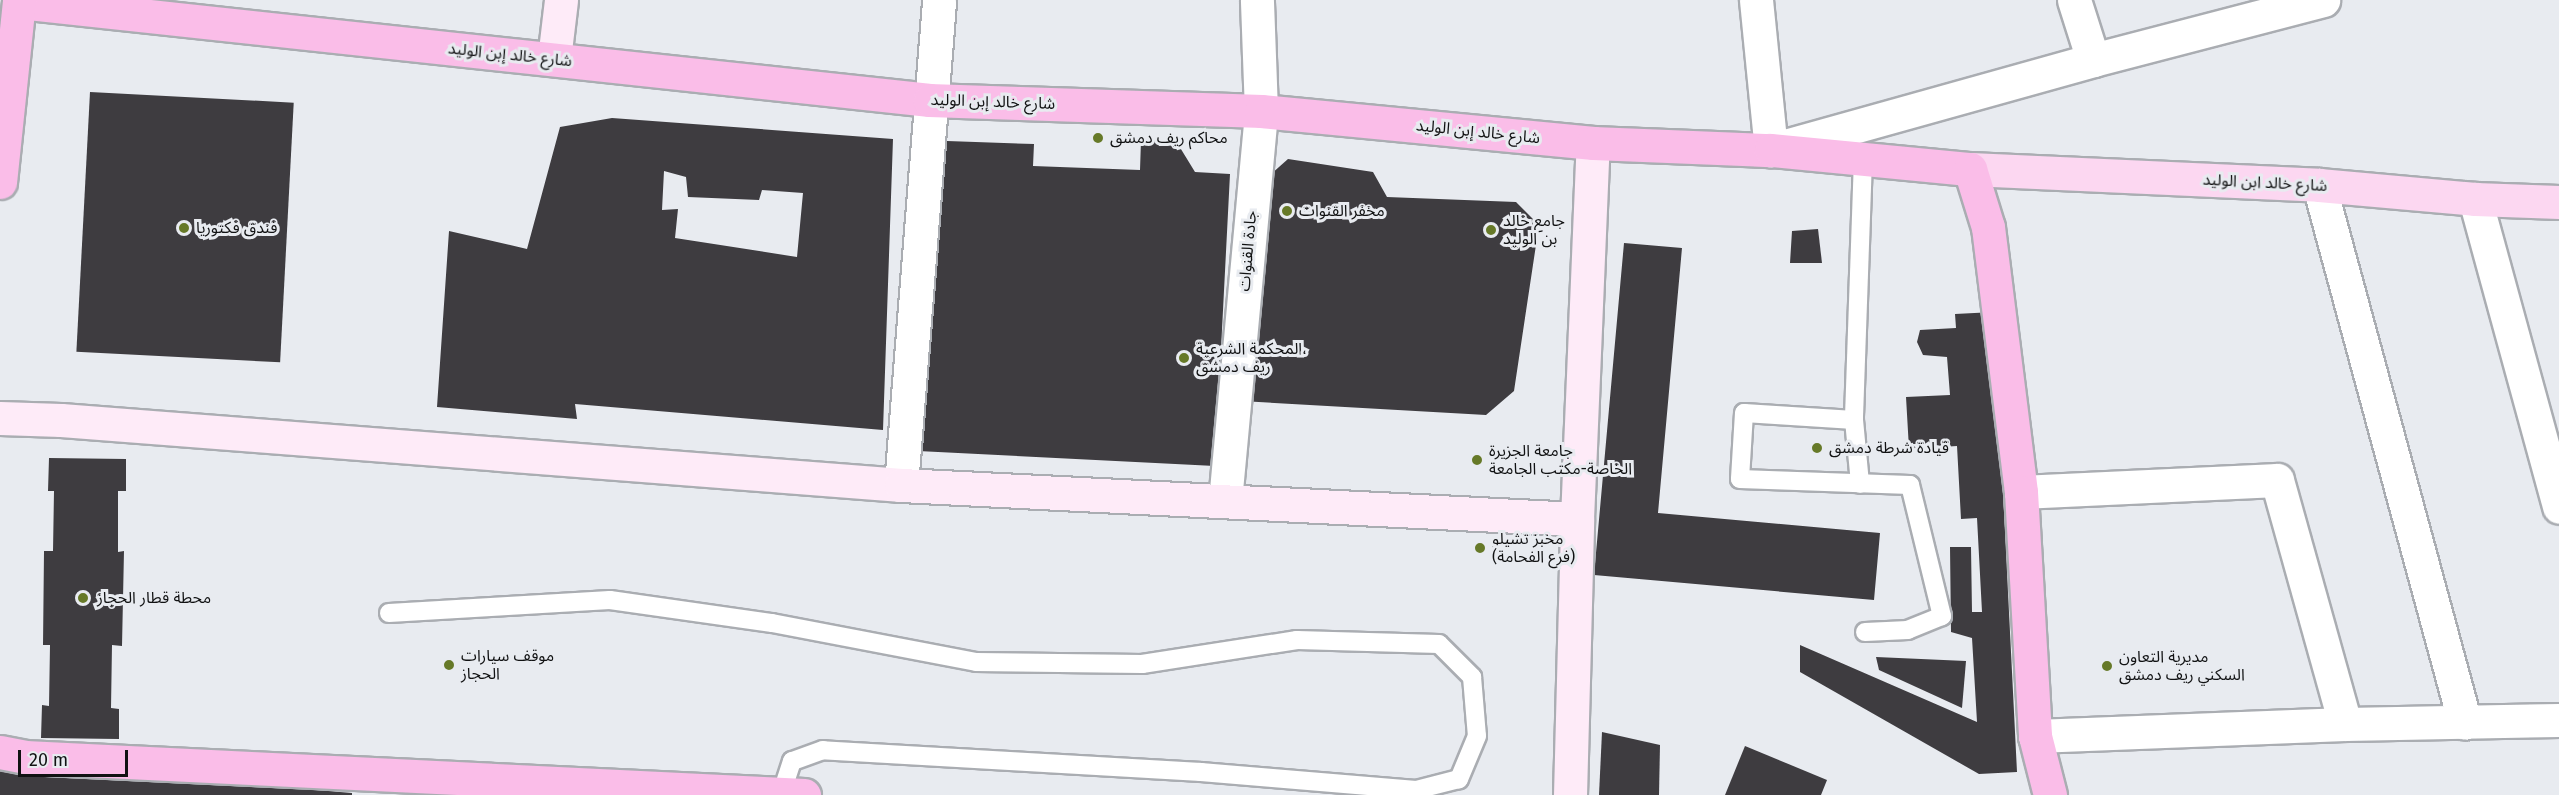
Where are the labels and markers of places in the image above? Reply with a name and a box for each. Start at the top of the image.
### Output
place label: محاكم ريف دمشق [1110,128,1228,148]
marker: محاكم ريف دمشق [1091,131,1105,145]
place label: مخفر القنوات [1299,201,1385,221]
marker: مخفر القنوات [1280,204,1294,218]
place label: جامع خالد بن الوليد [1503,211,1565,249]
place label: فندق فكتوريا [196,218,277,238]
marker: فندق فكتوريا [177,221,191,235]
marker: جامع خالد بن الوليد [1484,223,1498,237]
place label: المحكمة الشرعية، ريف دمشق [1196,339,1307,377]
marker: المحكمة الشرعية، ريف دمشق [1177,351,1191,365]
place label: قيادة شرطة دمشق [1829,438,1949,458]
place label: جامعة الجزيرة الخاصة-مكتب الجامعة [1489,441,1632,479]
marker: قيادة شرطة دمشق [1810,441,1824,455]
marker: جامعة الجزيرة الخاصة-مكتب الجامعة [1470,453,1484,467]
place label: مخبز تشيلو (فرع الفحامة) [1492,529,1575,567]
marker: مخبز تشيلو (فرع الفحامة) [1473,541,1487,555]
place label: محطة قطار الحجاز [97,588,211,608]
marker: محطة قطار الحجاز [74,589,92,607]
place label: موقف سيارات الحجاز [461,646,554,684]
place label: مديرية التعاون السكني ريف دمشق [2119,647,2245,685]
marker: موقف سيارات الحجاز [442,658,456,672]
marker: مديرية التعاون السكني ريف دمشق [2100,659,2114,673]

